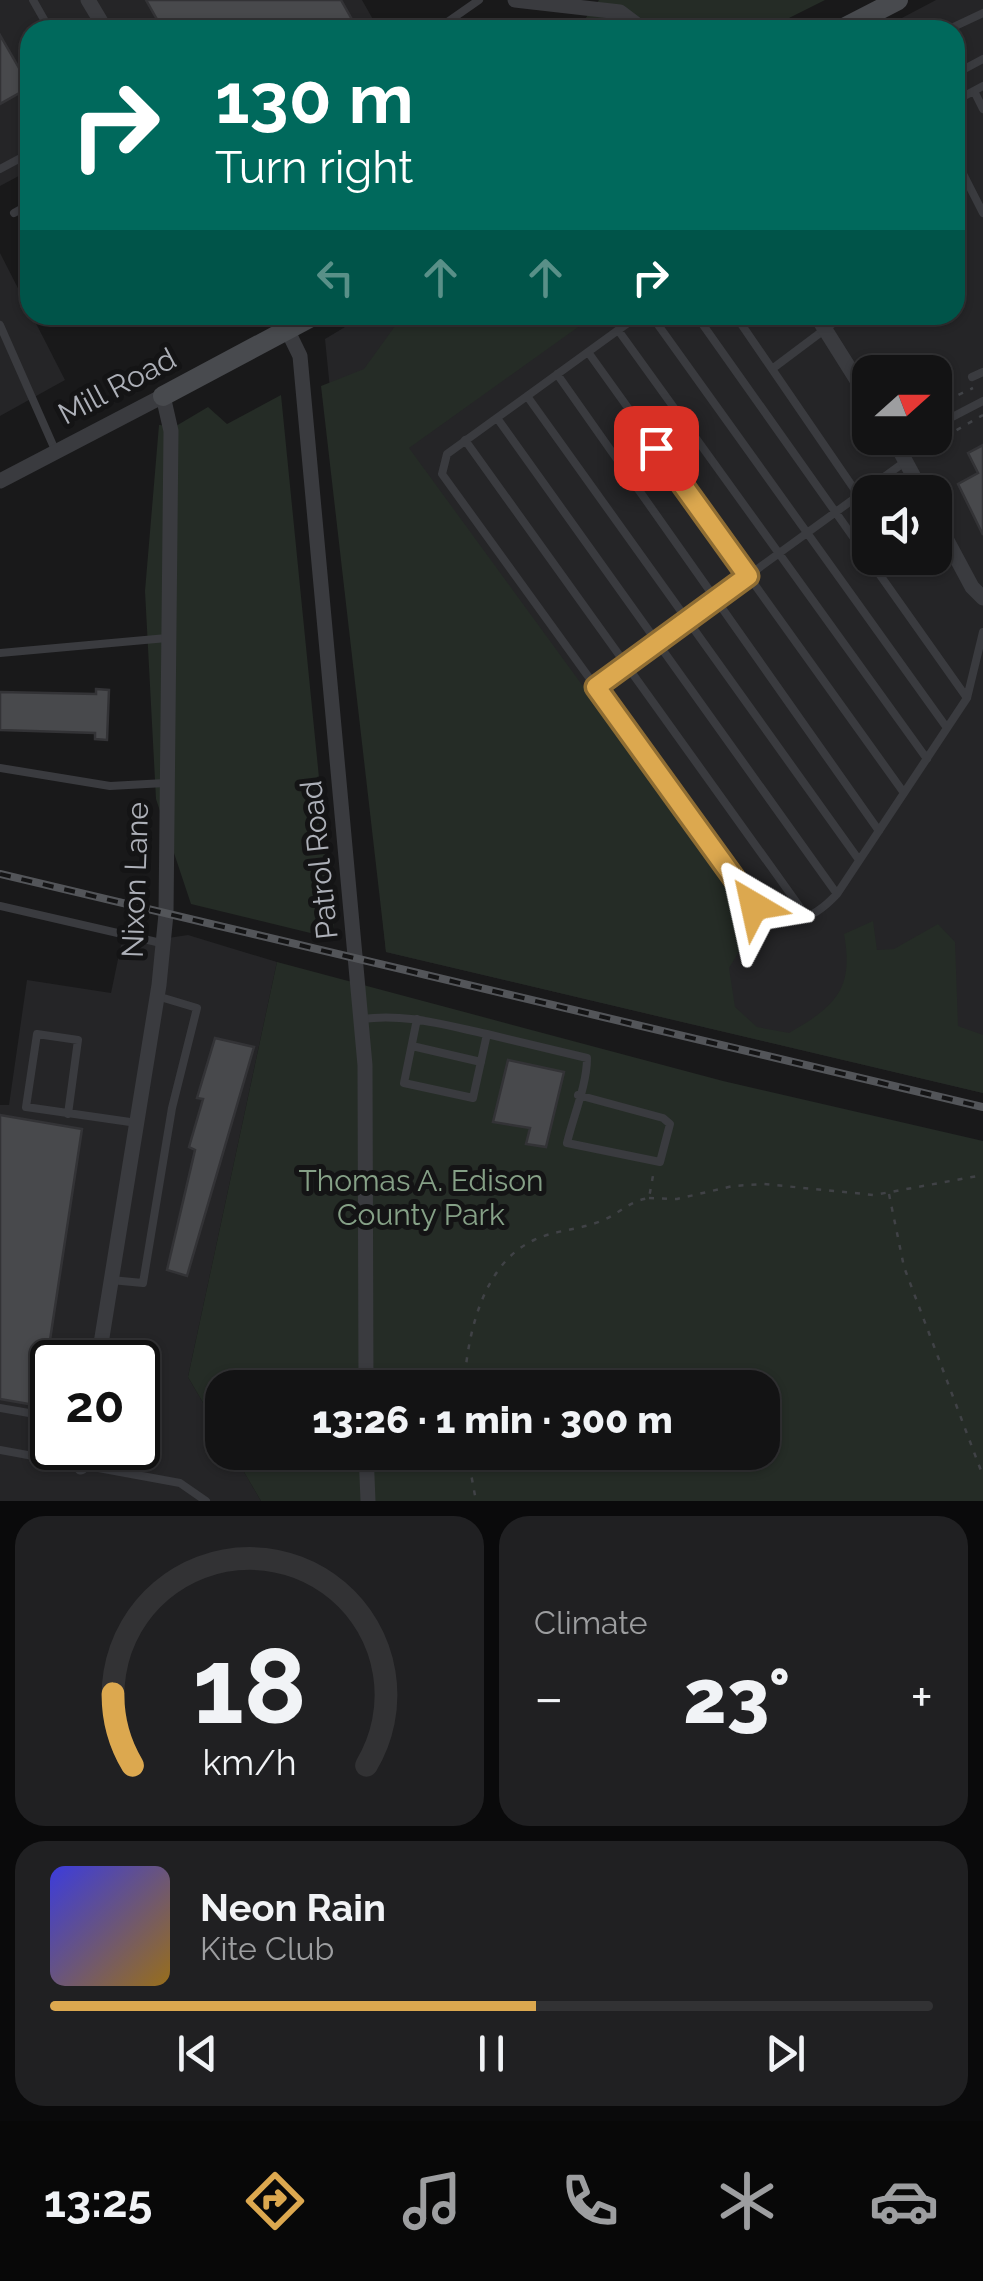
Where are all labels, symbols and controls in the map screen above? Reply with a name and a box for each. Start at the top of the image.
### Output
text: 130 m [215,57,414,139]
icon: right [50,60,180,190]
text: Turn right [215,141,413,194]
icon: left [308,250,363,305]
icon: ahead [413,250,468,305]
icon: ahead [518,250,573,305]
icon: right [623,250,678,305]
street label: Mill Road [52,341,182,431]
north arrow [852,355,952,455]
map controls [852,355,952,575]
pin [614,406,699,491]
icon: arrive [629,421,684,476]
button: sound [852,475,952,575]
street label: Patrol Road [293,779,345,941]
street label: Nixon Lane [115,801,155,959]
position arrow [702,854,806,958]
park label: Thomas A. Edison County Park [298,1163,544,1232]
speed limit sign: 20 [30,1340,160,1470]
text: 13:26 · 1 min · 300 m [312,1397,673,1442]
text: Climate [534,1604,648,1641]
text: 18 [192,1625,307,1747]
text: 23° [683,1652,790,1741]
text: − [534,1665,564,1730]
text: + [910,1665,933,1730]
text: km/h [202,1741,297,1783]
text: Neon Rain [200,1885,386,1930]
text: Kite Club [200,1930,334,1967]
icon: previous [170,2026,225,2081]
icon: pause [464,2026,519,2081]
icon: next [758,2026,813,2081]
icon: directions [240,2166,310,2236]
icon: music [397,2166,467,2236]
icon: phone [555,2166,625,2236]
icon: climate [712,2166,782,2236]
icon: car [869,2166,939,2236]
text: 13:25 [44,2175,152,2228]

